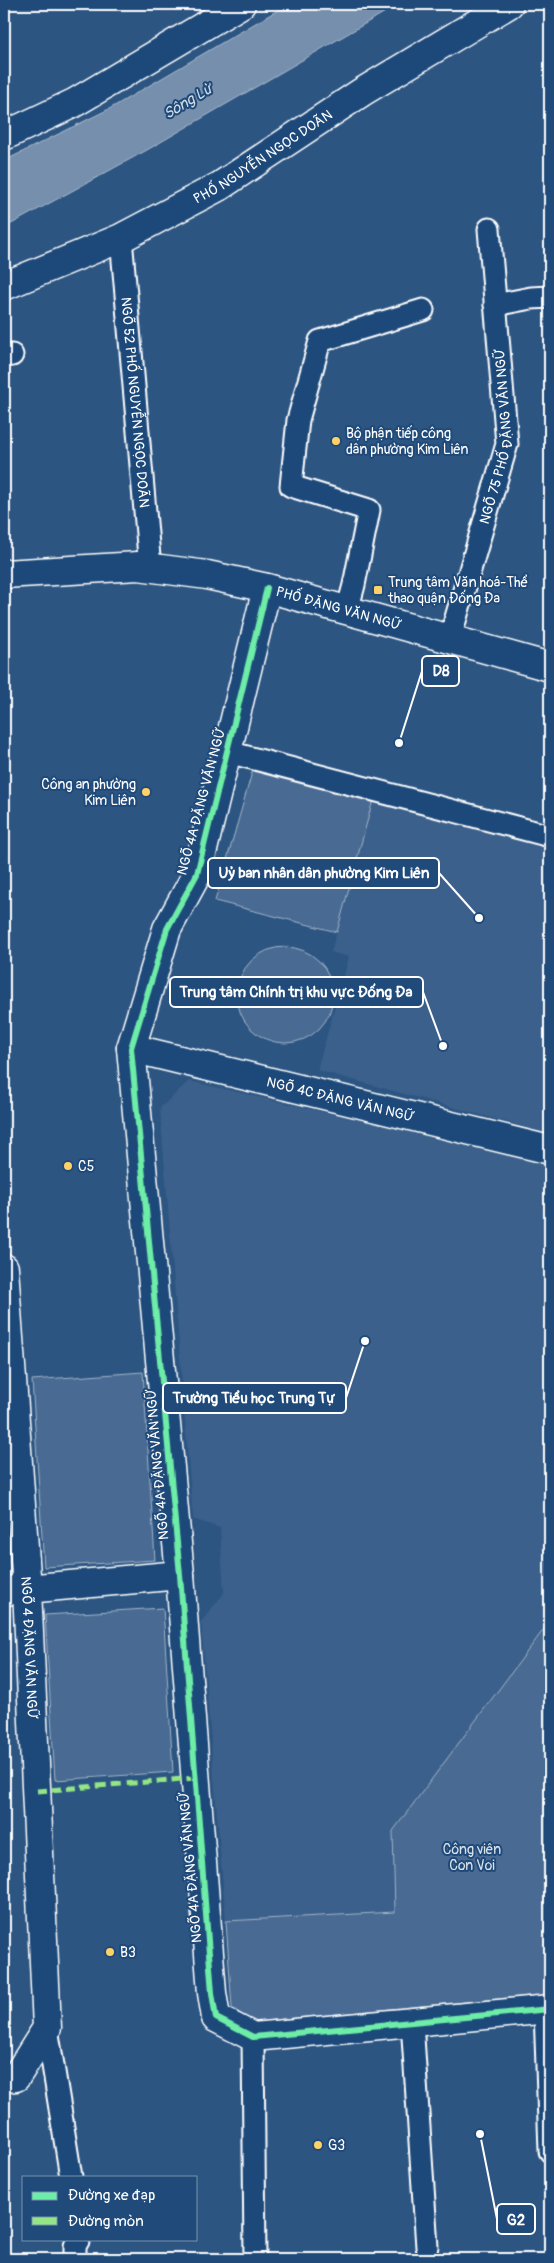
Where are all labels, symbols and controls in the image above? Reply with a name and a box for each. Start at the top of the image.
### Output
water label: Sông Lừ [160,78,218,123]
street label: PHỐ NGUYỄN NGỌC DOÃN [190,106,336,208]
street label: NGÕ 52 PHỐ NGUYỄN NGỌC DOÃN [117,296,153,509]
street label: NGÕ 75 PHỐ ĐẶNG VĂN NGỮ [476,347,516,526]
place label: Bộ phận tiếp công dân phường Kim Liên [346,425,469,458]
marker: Bộ phận tiếp công dân phường Kim Liên [330,435,342,447]
place label: Trung tâm Văn hoá-Thể thao quận Đống Đa [387,574,528,607]
street label: PHỐ ĐẶNG VĂN NGỮ [274,583,404,634]
marker: Trung tâm Văn hoá-Thể thao quận Đống Đa [372,584,384,596]
callout: D8 [422,656,459,686]
text: D8 [433,662,450,681]
street label: NGÕ 4A ĐẶNG VĂN NGỮ [173,725,229,877]
place label: Công an phường Kim Liên [41,776,136,809]
marker: Công an phường Kim Liên [140,786,152,798]
callout: Uỷ ban nhân dân phường Kim Liên [208,858,439,888]
text: Uỷ ban nhân dân phường Kim Liên [219,864,430,883]
callout: Trung tâm Chính trị khu vực Đống Đa [170,977,423,1007]
text: Trung tâm Chính trị khu vực Đống Đa [179,983,412,1002]
street label: NGÕ 4C ĐẶNG VĂN NGỮ [265,1073,417,1126]
place label: C5 [78,1158,94,1175]
marker: C5 [62,1160,74,1172]
callout: Trường Tiểu học Trung Tự [163,1383,346,1413]
street label: NGÕ 4A ĐẶNG VĂN NGỮ [141,1387,173,1541]
text: Trường Tiểu học Trung Tự [171,1389,336,1408]
street label: NGÕ 4 ĐẶNG VĂN NGỮ [17,1576,41,1720]
street label: NGÕ 4A ĐẶNG VĂN NGỮ [174,1790,206,1944]
park label: Công viên Con Voi [443,1841,501,1874]
place label: B3 [120,1944,136,1961]
marker: B3 [104,1946,116,1958]
place label: G3 [328,2137,345,2154]
marker: G3 [312,2139,324,2151]
legend [22,2176,198,2240]
text: Đường xe đạp [68,2186,155,2205]
callout: G2 [497,2204,535,2234]
text: G2 [507,2211,525,2230]
text: Đường mòn [68,2212,144,2231]

